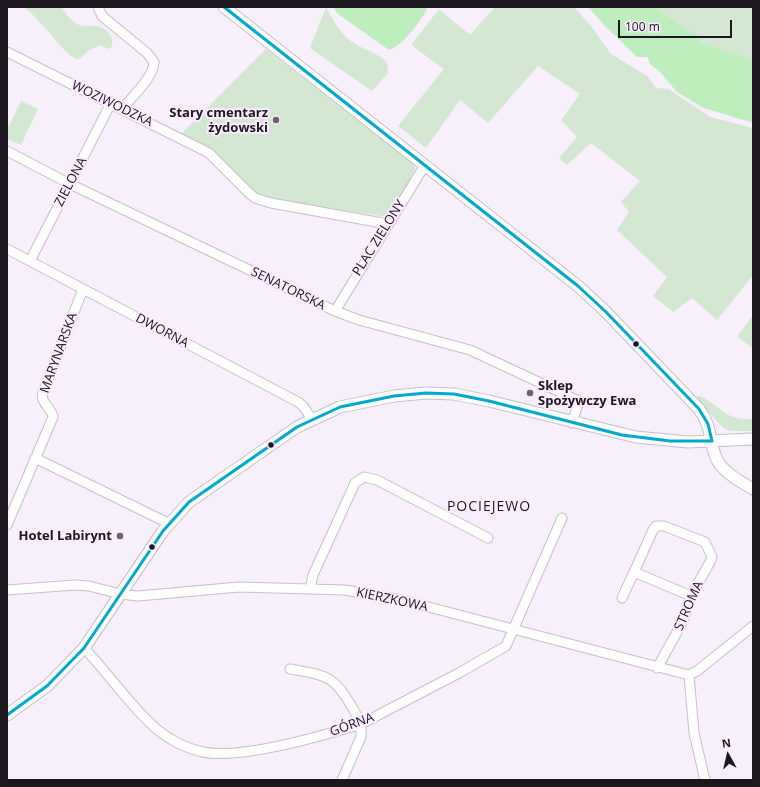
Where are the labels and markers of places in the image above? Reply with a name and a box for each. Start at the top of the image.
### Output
place label: Stary cmentarz żydowski [169,105,268,136]
marker: Stary cmentarz żydowski [271,115,281,125]
unlabelled marker [631,339,641,349]
place label: Sklep Spożywczy Ewa [538,378,636,409]
marker: Sklep Spożywczy Ewa [525,388,535,398]
unlabelled marker [266,440,276,450]
place label: Hotel Labirynt [18,528,112,544]
marker: Hotel Labirynt [115,531,125,541]
unlabelled marker [147,542,157,552]

